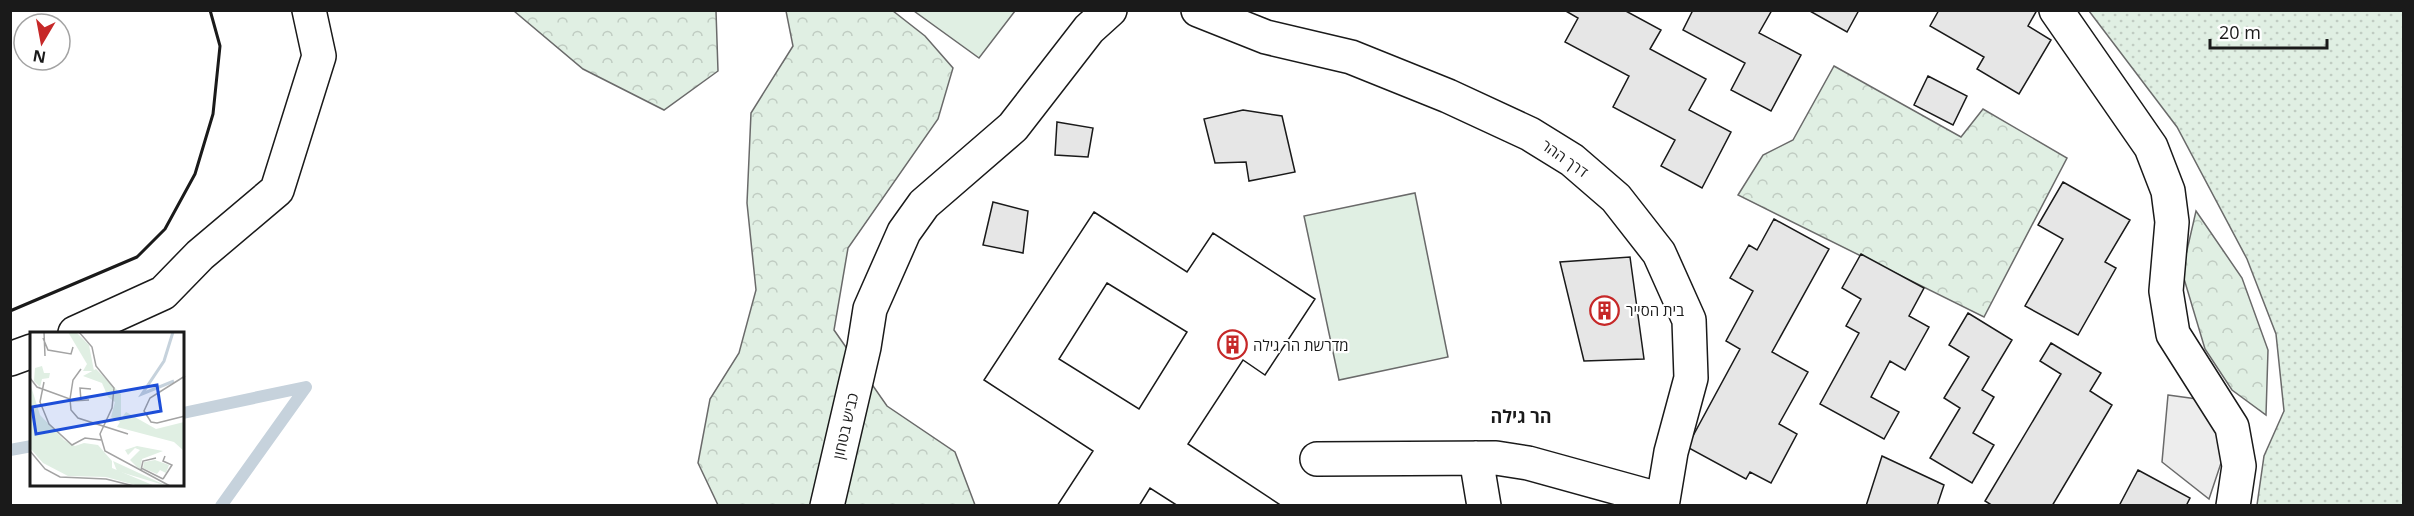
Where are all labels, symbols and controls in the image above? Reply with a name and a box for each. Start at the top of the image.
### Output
north arrow [12,12,72,72]
scale bar [2210,12,2327,50]
text: 20 m [2219,20,2261,44]
text: N [31,45,48,69]
street label: דרך ההר [1538,135,1593,182]
building icon: בית הסייר [1589,294,1621,326]
place label: בית הסייר [1626,300,1684,320]
building icon: מדרשת הר גילה [1216,329,1248,361]
inset map [30,332,184,486]
place label: מדרשת הר גילה [1253,335,1349,355]
street label: כביש בטחון [828,391,862,461]
district label: הר גילה [1490,404,1552,428]

